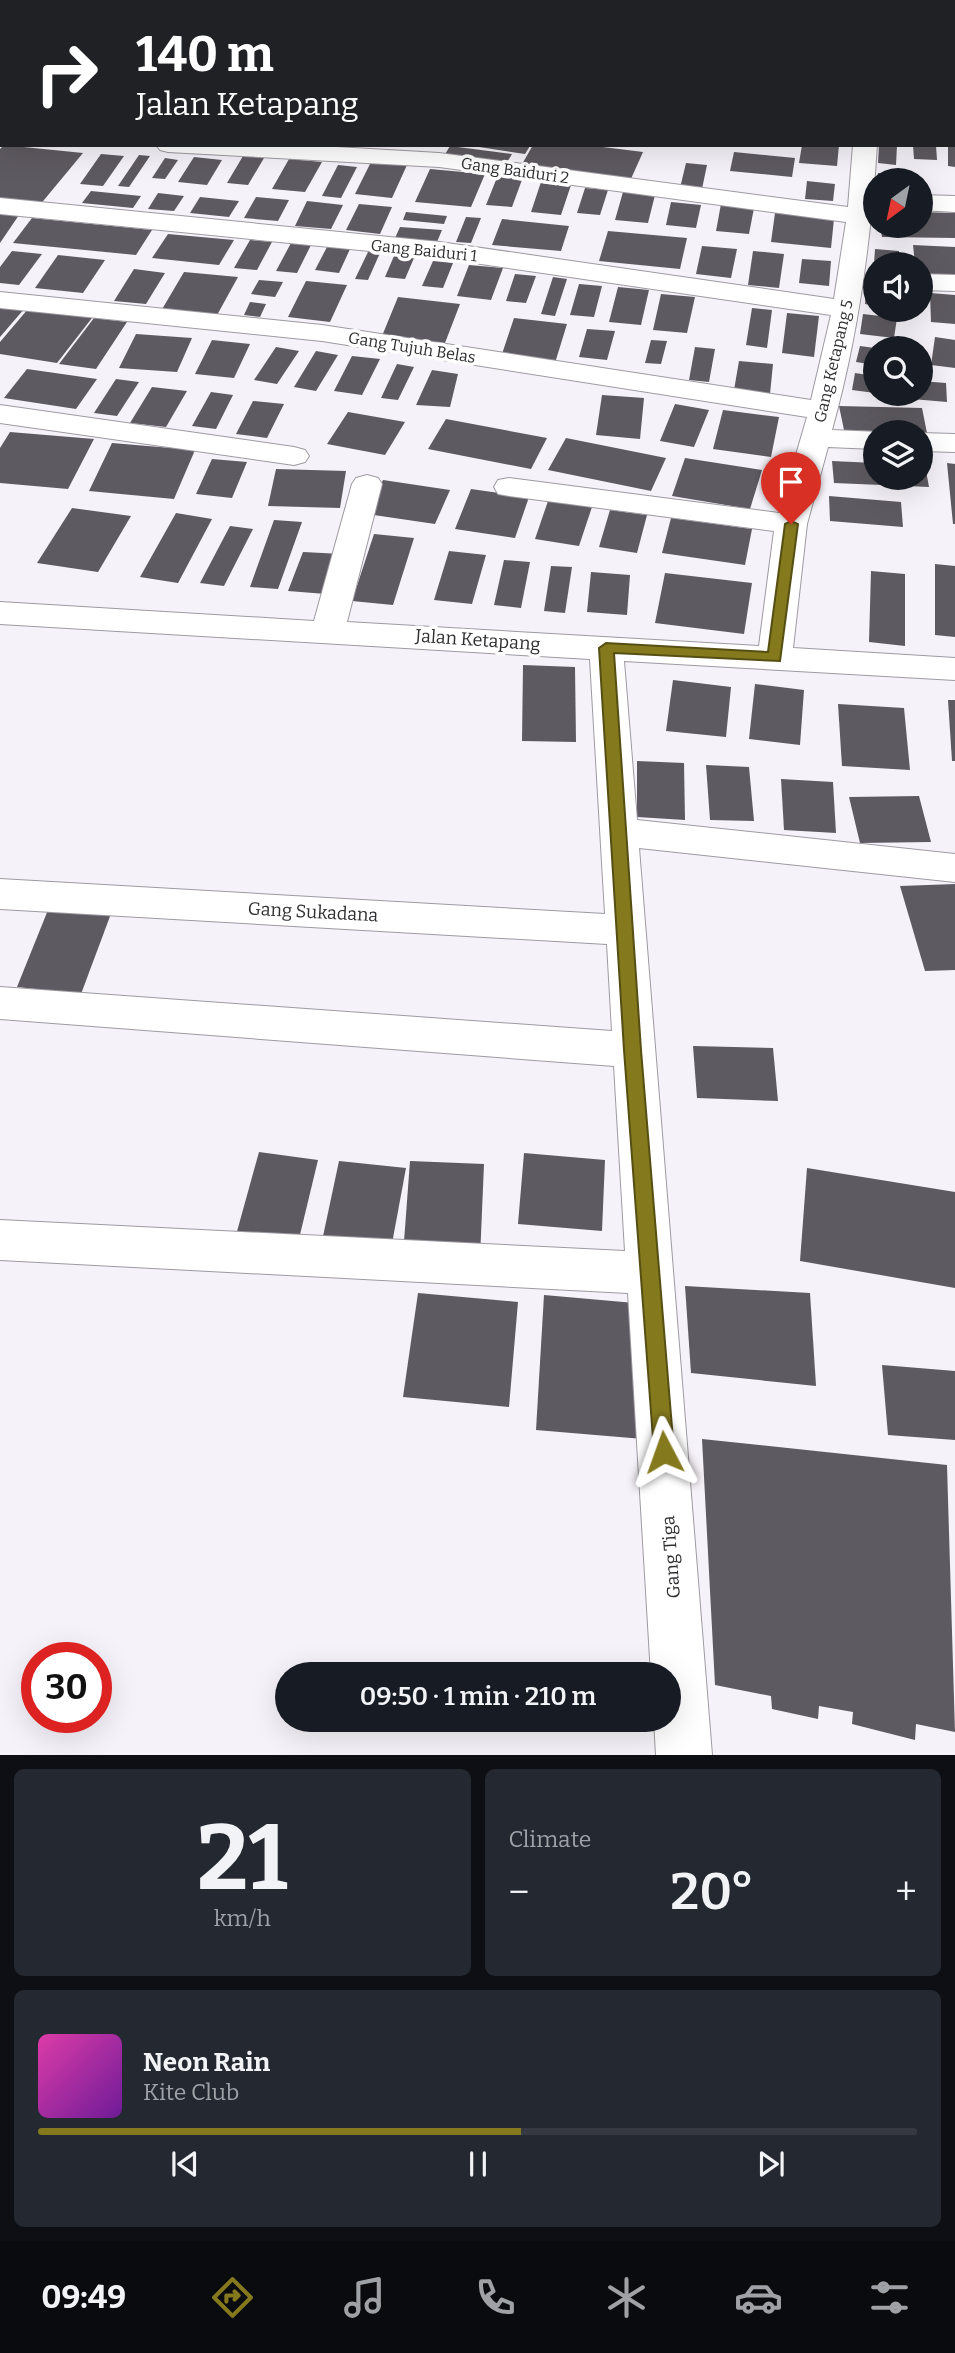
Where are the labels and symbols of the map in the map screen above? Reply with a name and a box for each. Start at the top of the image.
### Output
street label: Gang Baiduri 2 [460,154,570,187]
north arrow [863,168,933,238]
street label: Gang Baiduri 1 [370,235,479,266]
street label: Gang Ketapang 5 [810,298,857,424]
street label: Gang Tujuh Belas [347,328,477,367]
pin [761,452,821,524]
street label: Jalan Ketapang [414,625,541,655]
street label: Gang Sukadana [247,898,379,926]
position arrow [627,1415,701,1489]
street label: Gang Tiga [657,1515,685,1599]
speed limit sign: 30 [21,1642,112,1733]

